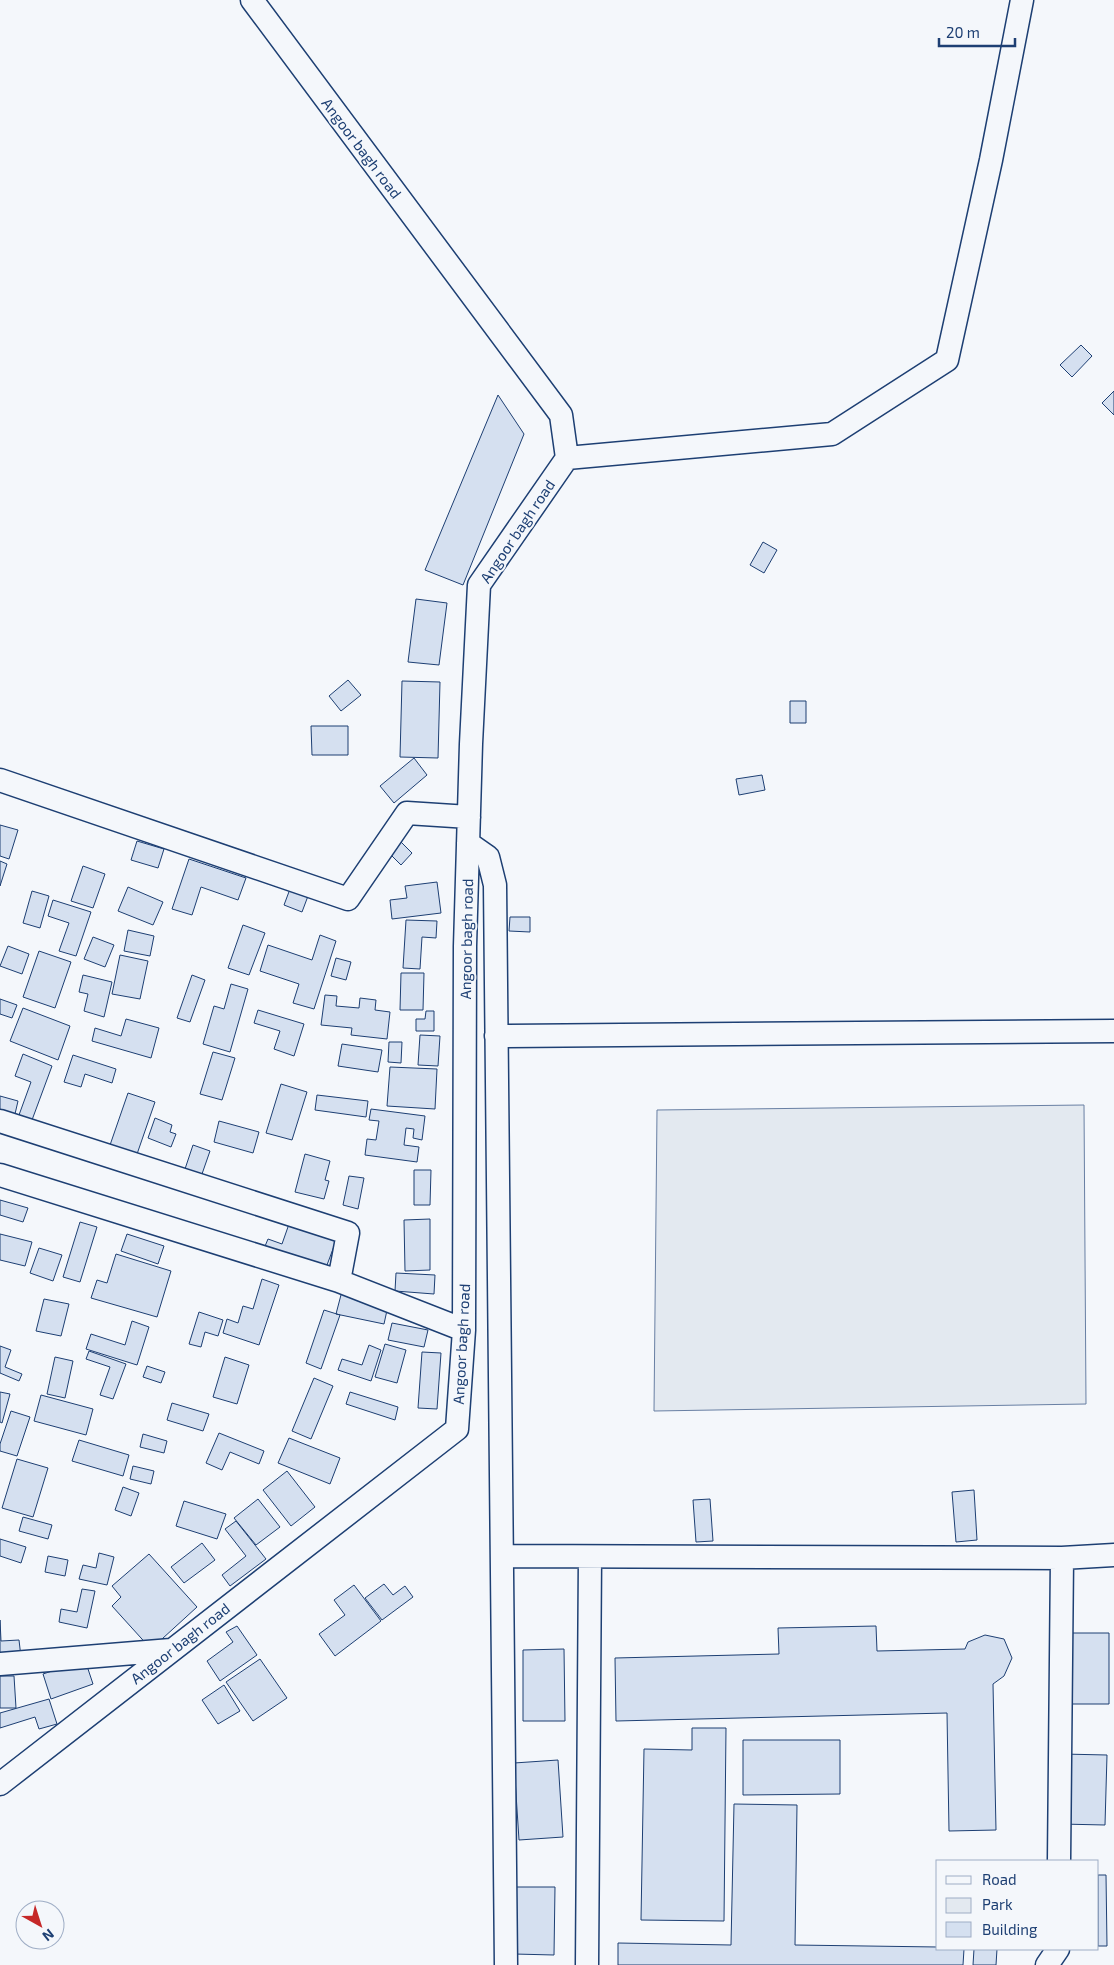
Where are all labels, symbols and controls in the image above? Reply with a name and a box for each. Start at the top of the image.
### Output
scale bar [939,15,1015,47]
text: 20 m [946,23,980,41]
street label: Angoor bagh road [318,94,406,202]
street label: Angoor bagh road [476,476,558,586]
street label: Angoor bagh road [456,878,476,1000]
street label: Angoor bagh road [449,1283,473,1405]
street label: Angoor bagh road [127,1599,233,1687]
legend [936,1860,1099,1950]
text: Road [982,1870,1017,1888]
text: Park [982,1895,1013,1913]
north arrow [15,1900,65,1950]
text: Building [982,1920,1038,1938]
text: N [39,1926,58,1945]

